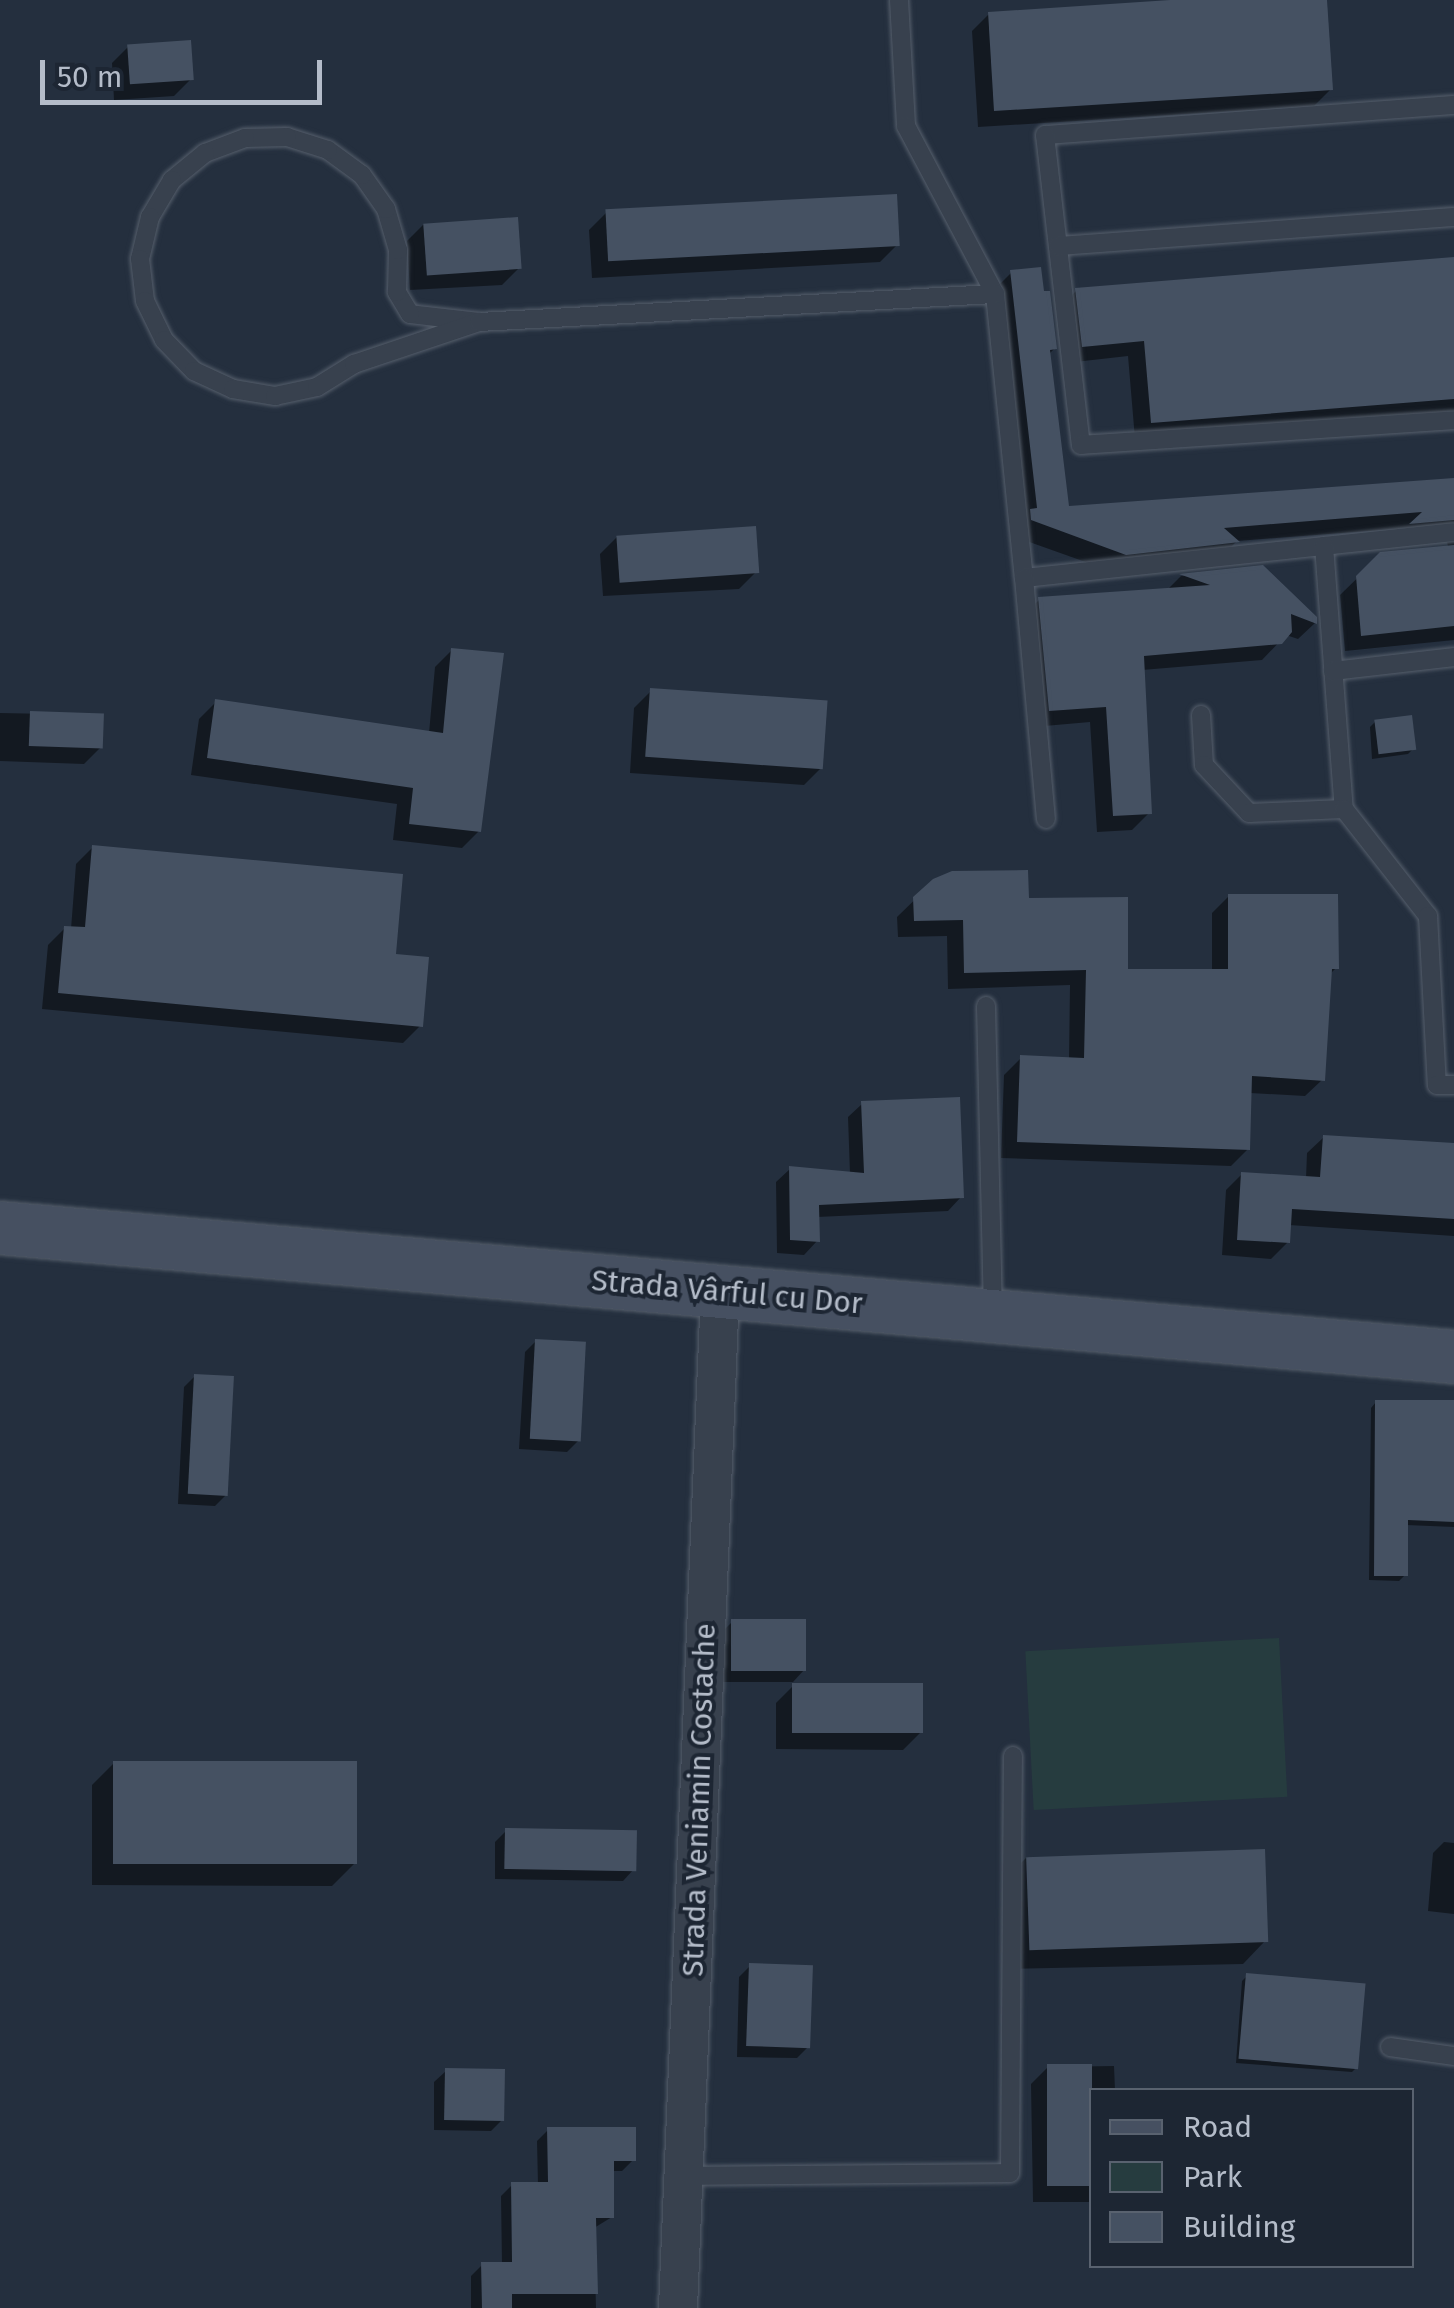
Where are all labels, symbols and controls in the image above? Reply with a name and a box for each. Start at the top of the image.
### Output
scale bar [45,40,328,102]
text: 50 m [57,59,122,95]
street label: Strada Vârful cu Dor [590,1262,864,1322]
street label: Strada Veniamin Costache [675,1623,723,1977]
legend [1089,2088,1414,2268]
text: Road [1183,2109,1252,2145]
text: Park [1183,2159,1242,2195]
text: Building [1183,2209,1295,2245]

